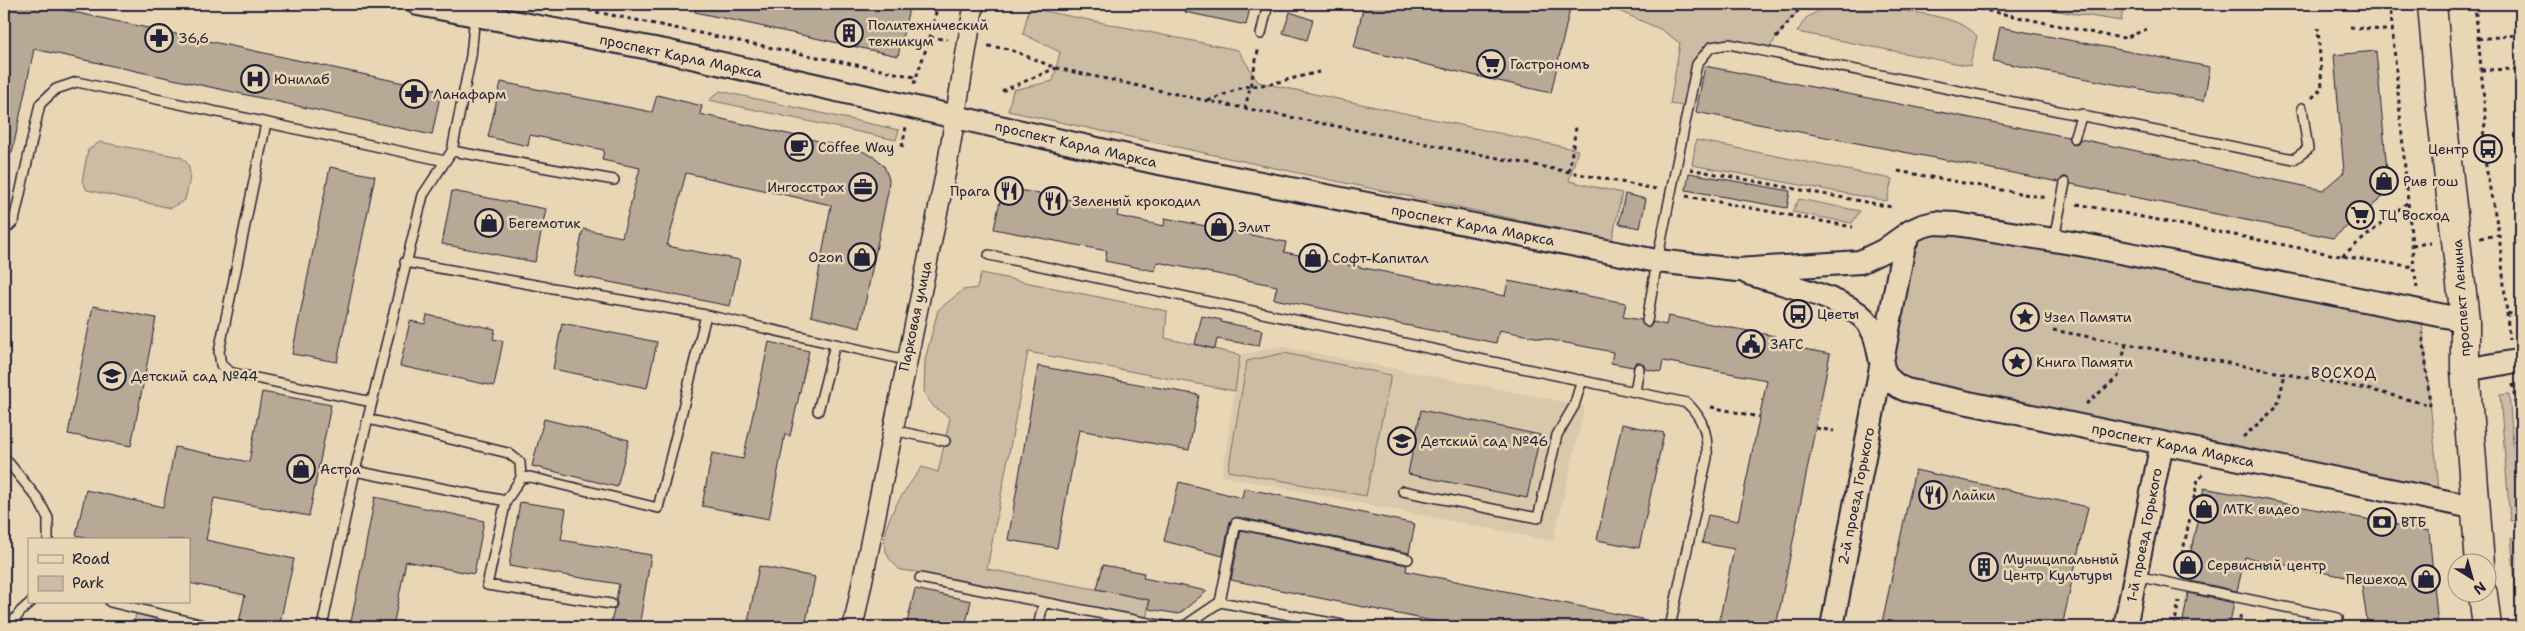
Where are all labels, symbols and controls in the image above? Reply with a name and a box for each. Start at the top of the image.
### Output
place label: Политехнический техникум [868,16,988,50]
building icon: Политехнический техникум [834,18,864,48]
pharmacy icon: 36,6 [144,23,174,53]
place label: 36,6 [178,29,209,47]
street label: проспект Карла Маркса [598,30,764,82]
supermarket icon: Гастрономъ [1476,49,1506,79]
place label: Гастрономъ [1510,55,1590,73]
hospital icon: Юнилаб [240,64,270,94]
place label: Юнилаб [274,70,330,88]
pharmacy icon: Ланафарм [399,79,429,109]
place label: Ланафарм [433,85,506,103]
street label: проспект Карла Маркса [993,117,1159,171]
cafe icon: Coffee Way [784,132,814,162]
bus stop icon: Центр [2473,134,2503,164]
place label: Coffee Way [818,138,894,156]
place label: Центр [2428,140,2469,158]
shop icon: Рив гош [2369,166,2399,196]
office icon: Ингосстрах [848,172,878,202]
place label: Рив гош [2403,172,2458,190]
restaurant icon: Прага [994,176,1024,206]
place label: Ингосстрах [767,178,844,196]
place label: Прага [950,182,990,200]
restaurant icon: Зеленый крокодил [1038,186,1068,216]
place label: Зеленый крокодил [1072,192,1201,210]
street label: проспект Карла Маркса [1390,200,1556,250]
supermarket icon: ТЦ Восход [2345,200,2375,230]
place label: ТЦ Восход [2379,206,2450,224]
shop icon: Бегемотик [474,208,504,238]
shop icon: Элит [1204,212,1234,242]
place label: Бегемотик [508,214,581,232]
place label: Элит [1238,218,1271,236]
street label: проспект Ленина [2448,238,2474,357]
shop icon: Ozon [847,242,877,272]
shop icon: Софт-Капитал [1298,243,1328,273]
place label: Ozon [808,248,843,266]
place label: Софт-Капитал [1332,249,1429,267]
street label: Парковая улица [895,259,936,373]
bus stop icon: Цветы [1783,299,1813,329]
place icon: Узел Памяти [2010,302,2040,332]
place label: Цветы [1817,305,1859,323]
place label: Узел Памяти [2044,308,2132,326]
public building icon: ЗАГС [1736,329,1766,359]
place label: ЗАГС [1770,335,1803,353]
place icon: Книга Памяти [2002,347,2032,377]
place label: Книга Памяти [2036,353,2133,371]
school or university icon: Детский сад №44 [97,361,127,391]
district label: ВОСХОД [2311,363,2377,383]
place label: Детский сад №44 [131,367,258,385]
street label: проспект Карла Маркса [2090,419,2256,471]
school or university icon: Детский сад №46 [1387,426,1417,456]
street label: 2-й проезд Горького [1834,426,1878,566]
place label: Детский сад №46 [1421,432,1548,450]
shop icon: Астра [286,454,316,484]
place label: Астра [320,460,361,478]
street label: 1-й проезд Горького [2122,466,2166,604]
restaurant icon: Лайки [1918,480,1948,510]
place label: Лайки [1952,486,1995,504]
shop icon: МТК видео [2189,494,2219,524]
place label: МТК видео [2223,500,2300,518]
bank icon: ВТБ [2367,507,2397,537]
place label: ВТБ [2401,513,2426,531]
legend [28,538,190,604]
text: Road [72,549,110,569]
place label: Муниципальный Центр Культуры [2003,550,2119,584]
shop icon: Сервисный центр [2173,550,2203,580]
building icon: Муниципальный Центр Культуры [1969,552,1999,582]
north arrow [2448,554,2498,604]
place label: Сервисный центр [2207,556,2327,574]
shop icon: Пешеход [2411,564,2441,594]
place label: Пешеход [2346,570,2407,588]
text: Park [72,573,104,593]
text: N [2470,578,2490,599]

